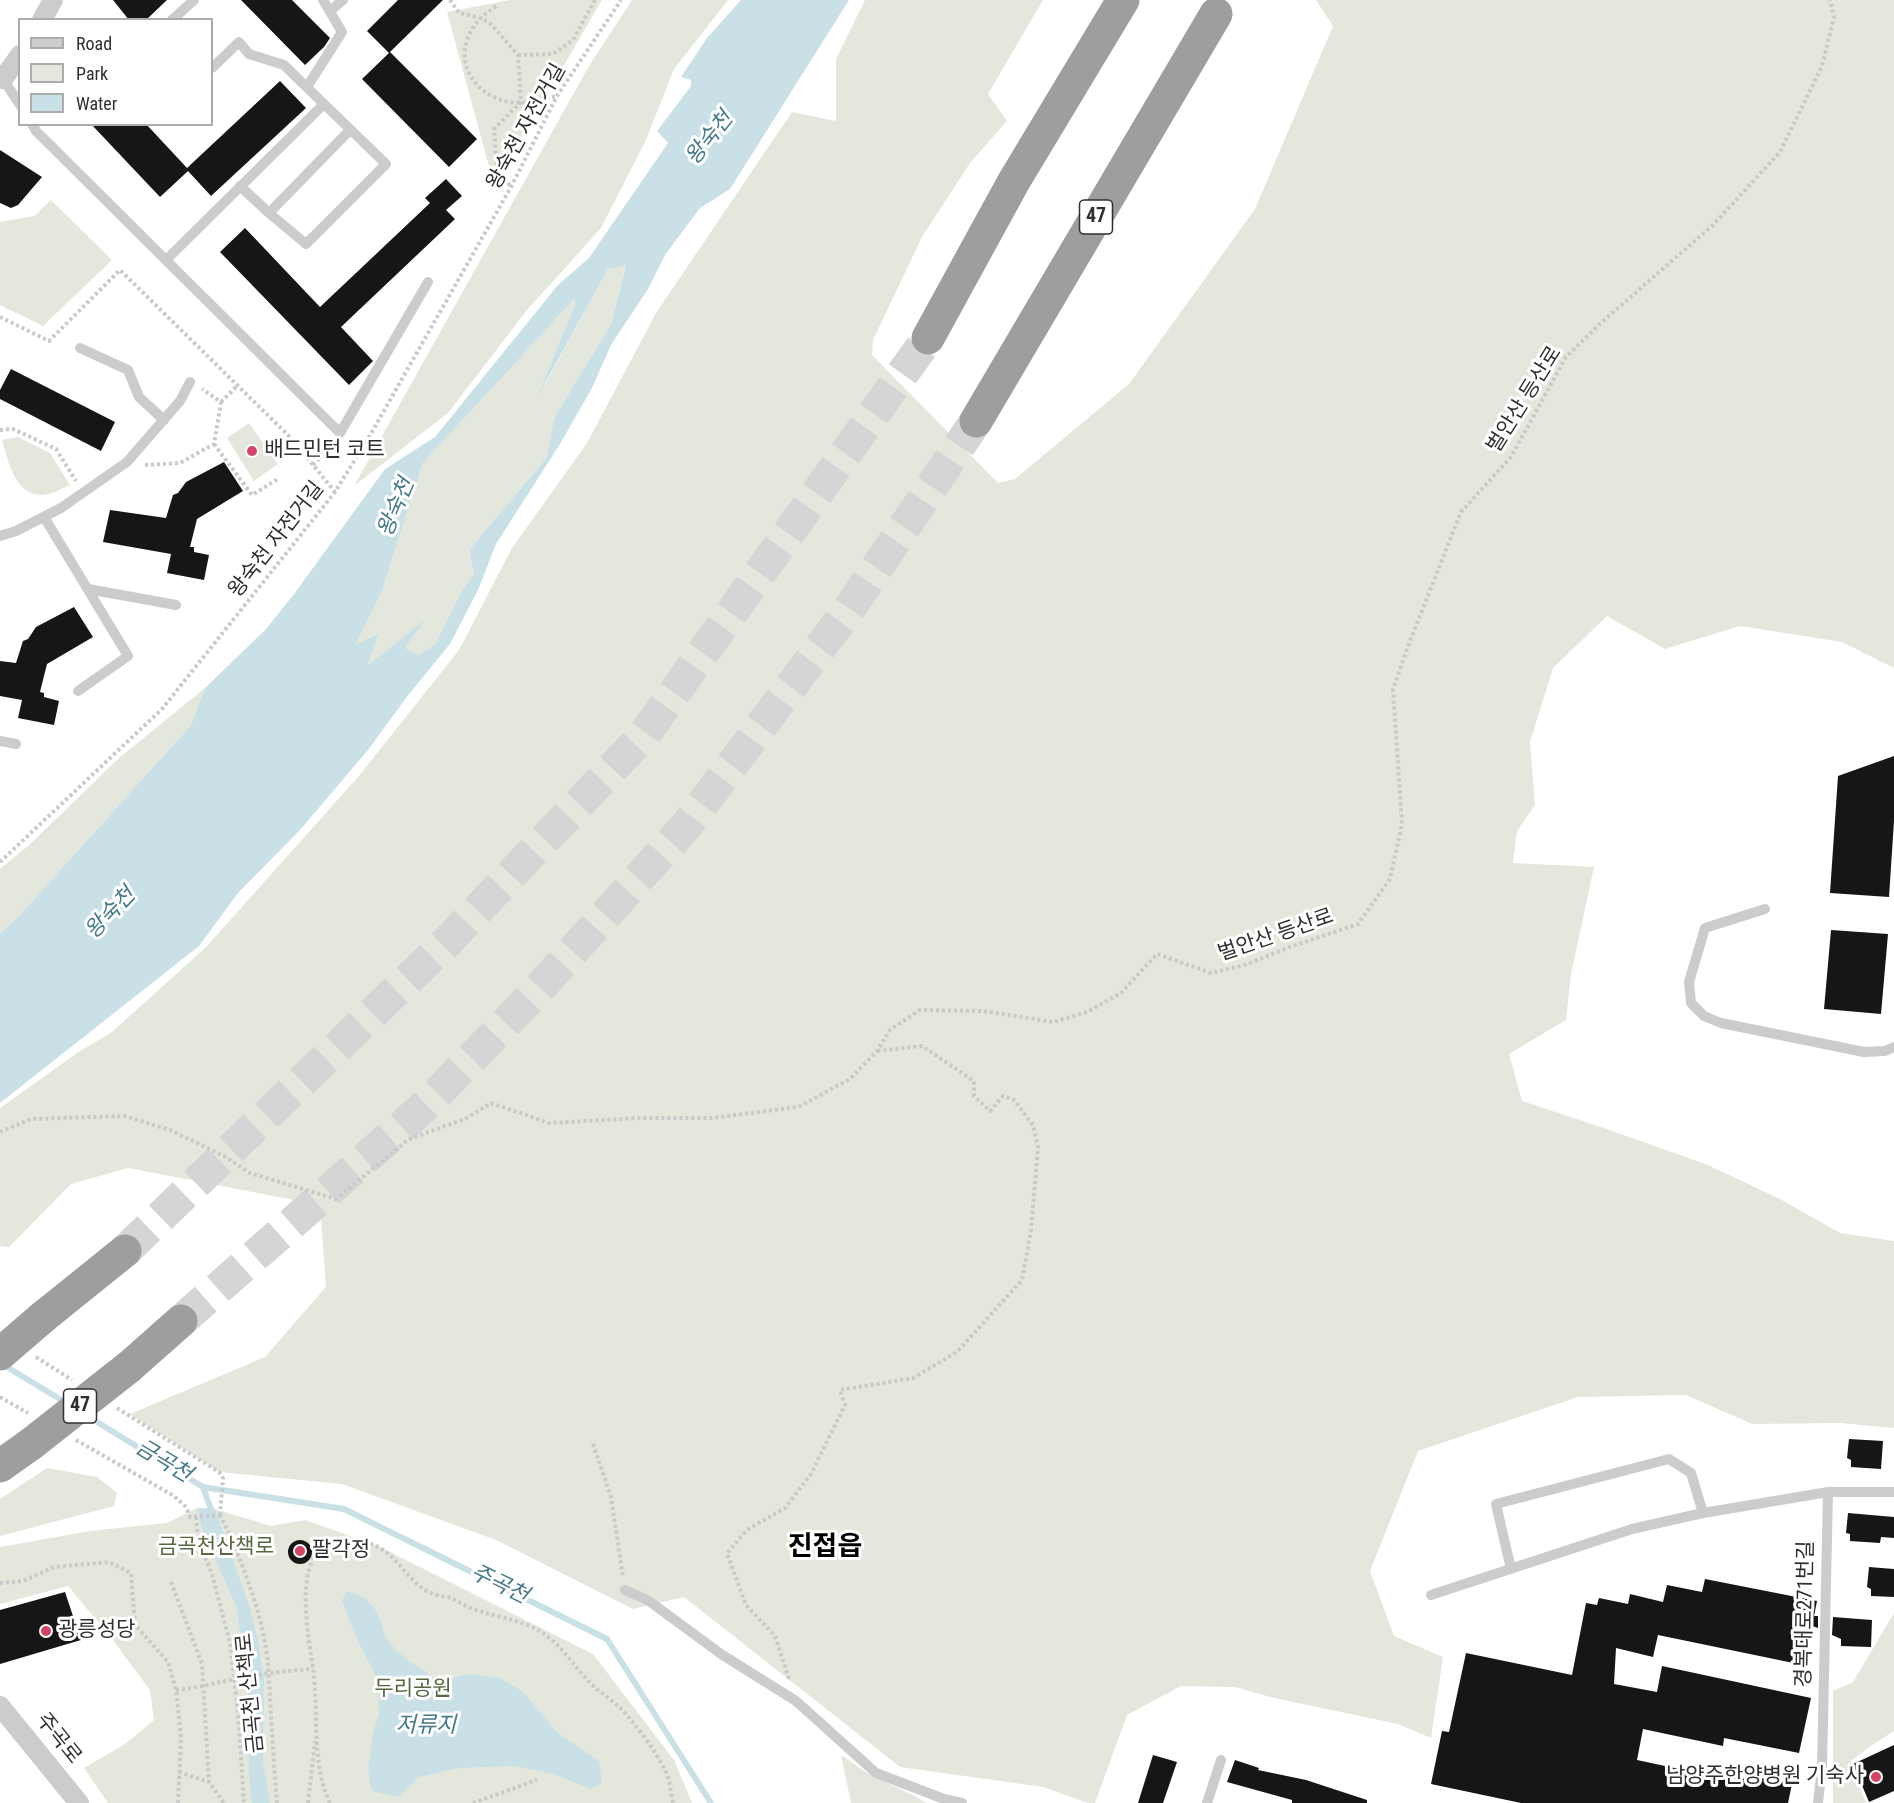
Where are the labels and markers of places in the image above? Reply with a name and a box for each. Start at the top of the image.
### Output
place label: 배드민턴 코트 [264,438,385,464]
marker: 배드민턴 코트 [245,444,259,458]
place label: 팔각정 [312,1538,370,1564]
marker: 팔각정 [293,1544,307,1558]
place label: 광릉성당 [58,1618,135,1644]
marker: 광릉성당 [39,1624,53,1638]
place label: 남양주한양병원 기숙사 [1666,1764,1864,1790]
marker: 남양주한양병원 기숙사 [1869,1770,1883,1784]

